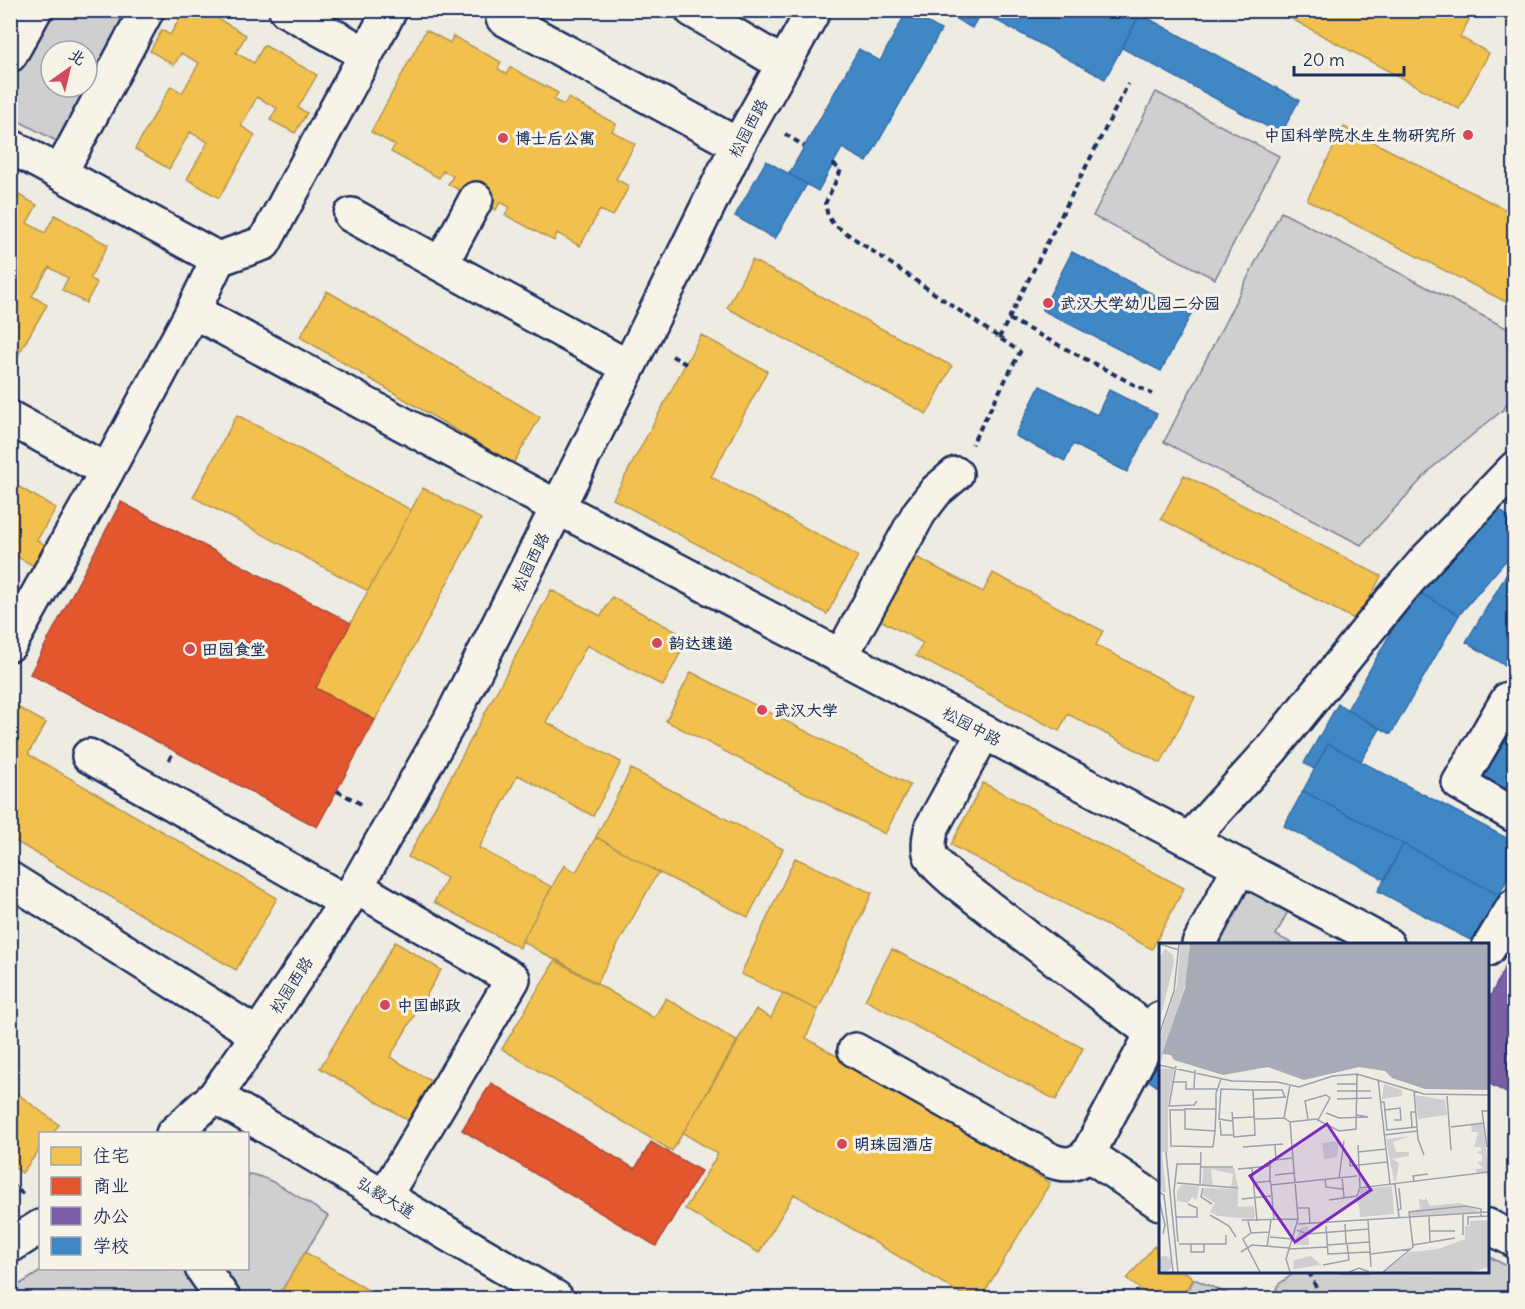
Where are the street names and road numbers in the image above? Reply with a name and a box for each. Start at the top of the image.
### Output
street label: 松园西路 [724,95,772,161]
street label: 松园西路 [507,529,553,595]
street label: 松园中路 [939,702,1005,750]
street label: 松园西路 [265,953,317,1017]
street label: 弘毅大道 [353,1172,419,1222]

